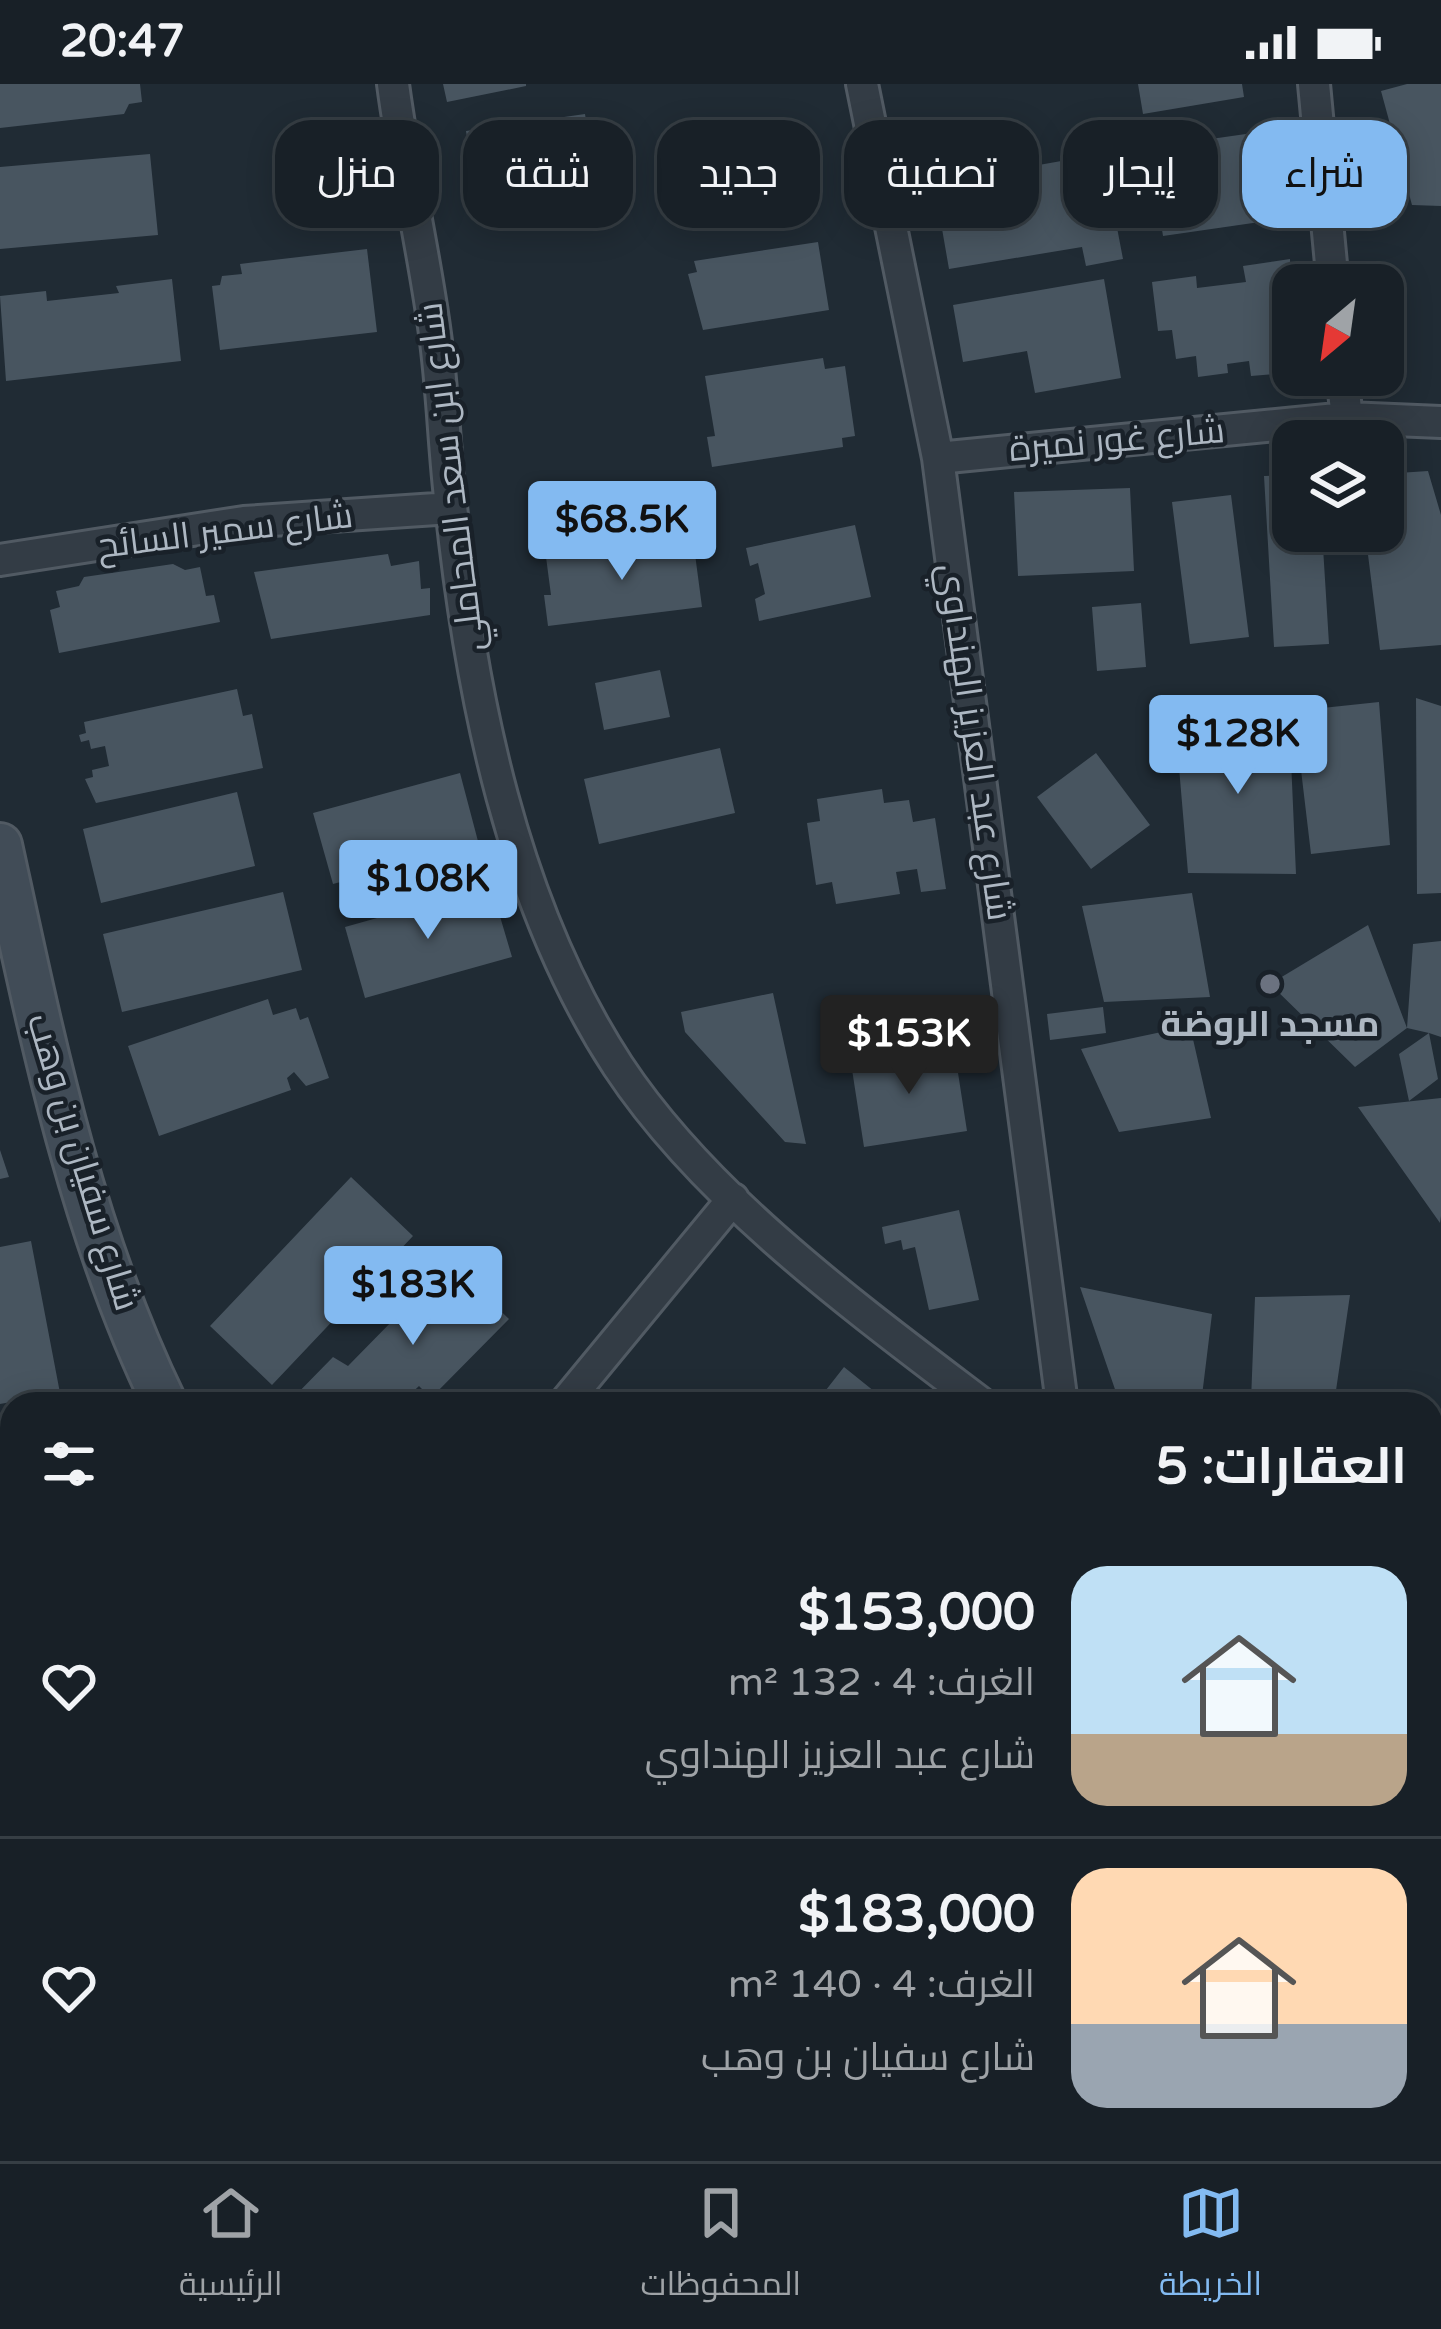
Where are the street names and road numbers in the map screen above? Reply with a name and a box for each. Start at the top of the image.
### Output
street label: شارع ابن سعد المحاملي [408,299,500,654]
street label: شارع غور نميرة [1007,409,1227,473]
street label: شارع سمير السائح [95,494,356,570]
street label: شارع عبد العزيز الهنداوي [924,561,1021,924]
street label: شارع سفيان بن وهب [15,1008,149,1316]

